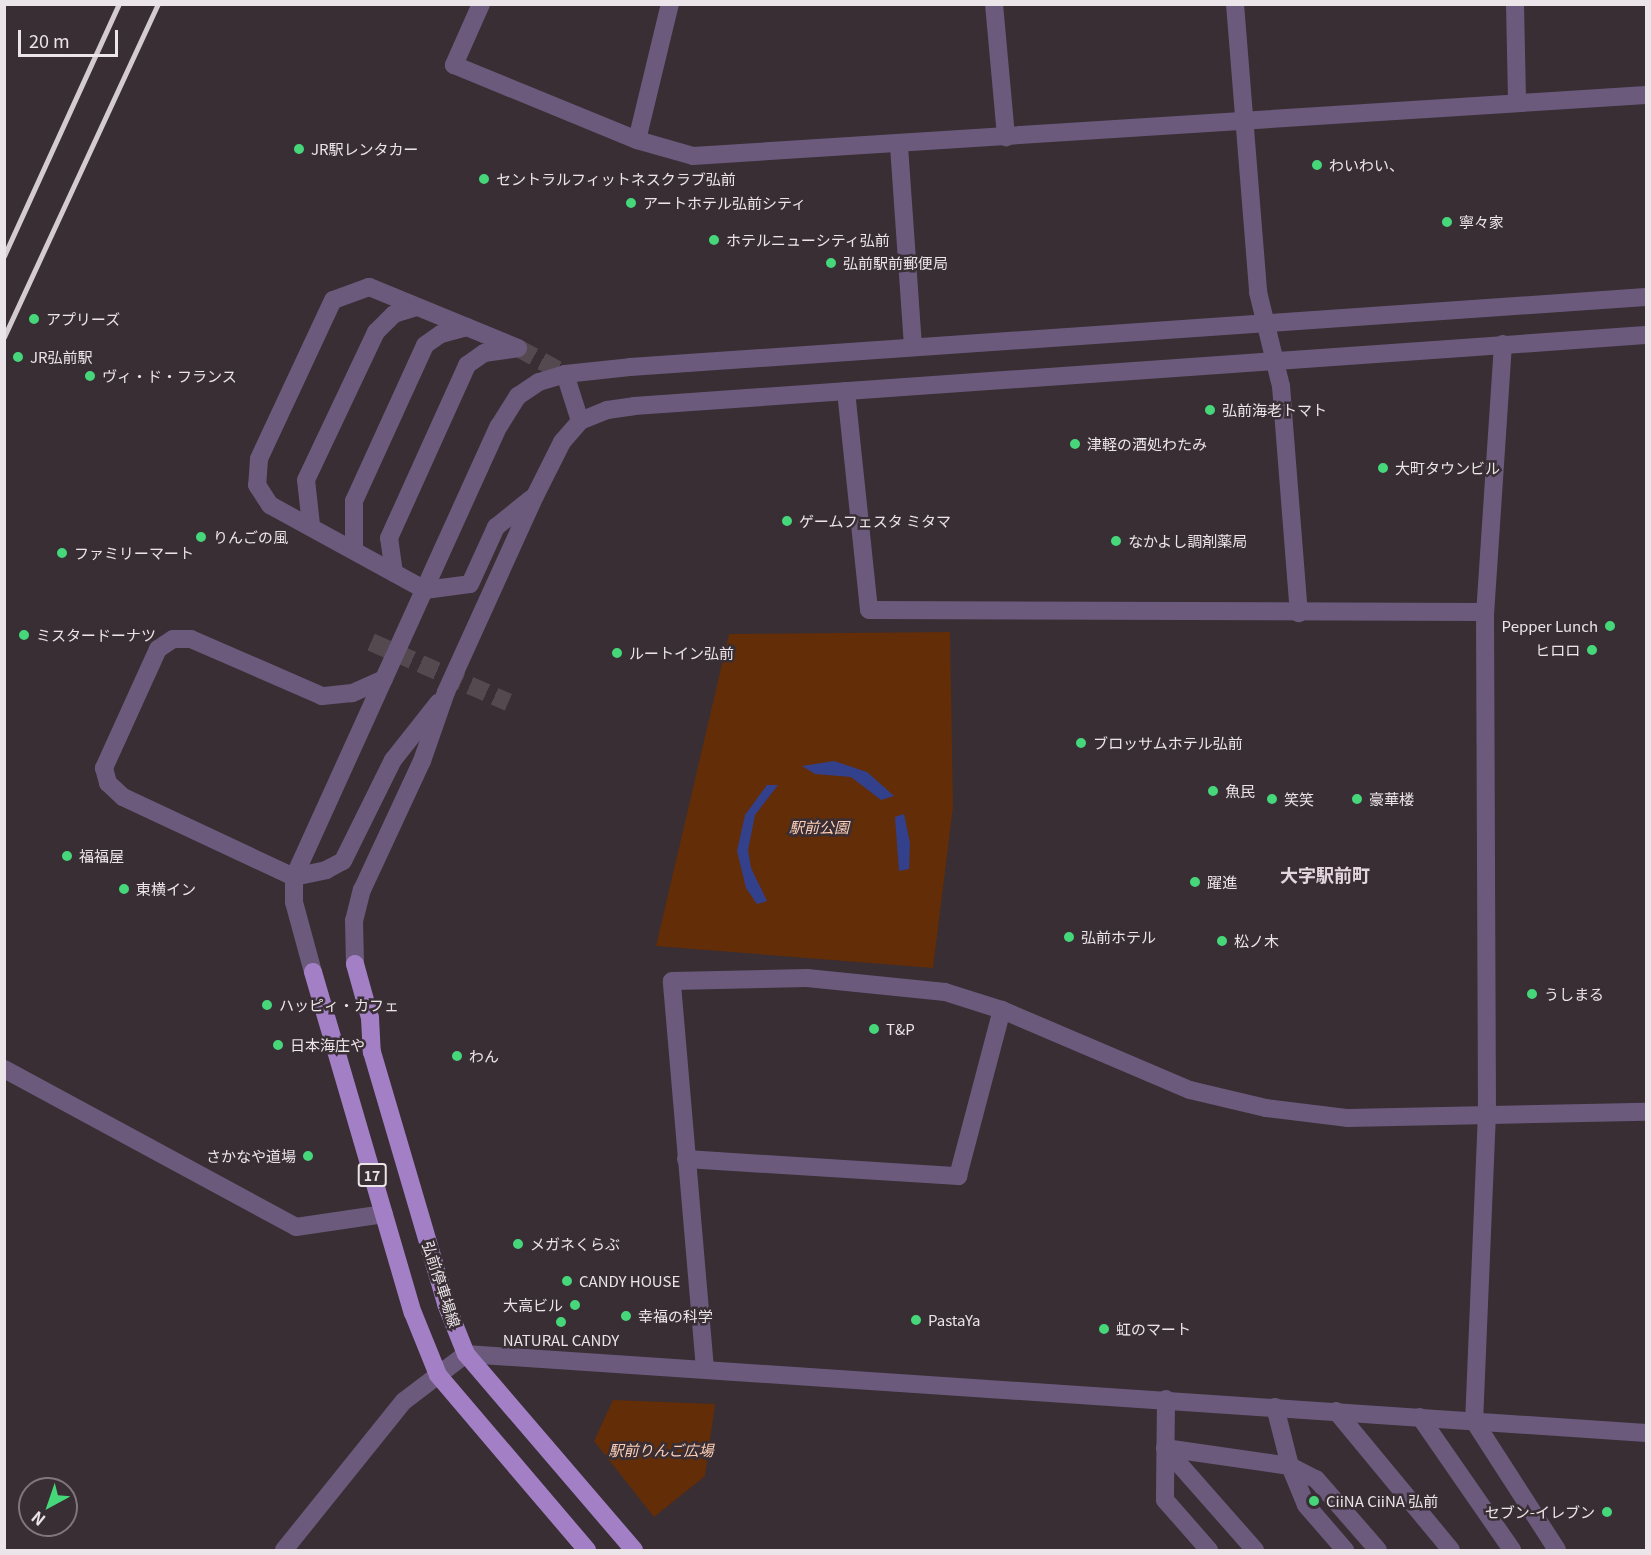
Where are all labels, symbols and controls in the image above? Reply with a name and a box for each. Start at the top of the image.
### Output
scale bar [21,18,122,56]
text: 20 m [29,27,70,53]
place label: JR駅レンタカー [311,140,419,158]
marker: JR駅レンタカー [292,142,306,156]
place label: わいわい、 [1329,156,1404,174]
marker: わいわい、 [1310,158,1324,172]
place label: セントラルフィットネスクラブ弘前 [496,170,736,188]
marker: セントラルフィットネスクラブ弘前 [477,172,491,186]
place label: アートホテル弘前シティ [643,194,807,212]
marker: アートホテル弘前シティ [624,196,638,210]
place label: 寧々家 [1459,213,1504,231]
marker: 寧々家 [1440,215,1454,229]
place label: ホテルニューシティ弘前 [726,231,891,249]
marker: ホテルニューシティ弘前 [707,233,721,247]
place label: 弘前駅前郵便局 [843,254,948,272]
marker: 弘前駅前郵便局 [824,256,838,270]
place label: アプリーズ [46,310,121,328]
marker: アプリーズ [27,312,41,326]
place label: JR弘前駅 [30,348,93,366]
marker: JR弘前駅 [11,350,25,364]
place label: ヴィ・ド・フランス [102,367,237,385]
marker: ヴィ・ド・フランス [83,369,97,383]
place label: 弘前海老トマト [1222,401,1327,419]
marker: 弘前海老トマト [1203,403,1217,417]
place label: 津軽の酒処わたみ [1087,435,1207,453]
marker: 津軽の酒処わたみ [1068,437,1082,451]
place label: 大町タウンビル [1395,459,1500,477]
marker: 大町タウンビル [1376,461,1390,475]
place label: ゲームフェスタ ミタマ [799,512,952,530]
marker: ゲームフェスタ ミタマ [780,514,794,528]
place label: りんごの風 [213,528,288,546]
marker: りんごの風 [194,530,208,544]
place label: なかよし調剤薬局 [1128,532,1248,550]
marker: なかよし調剤薬局 [1109,534,1123,548]
place label: ファミリーマート [74,544,194,562]
marker: ファミリーマート [55,546,69,560]
place label: Pepper Lunch [1502,617,1598,635]
marker: Pepper Lunch [1603,619,1617,633]
place label: ミスタードーナツ [36,626,156,644]
marker: ミスタードーナツ [17,628,31,642]
place label: ヒロロ [1535,641,1580,659]
marker: ヒロロ [1585,643,1599,657]
place label: ルートイン弘前 [629,644,734,662]
marker: ルートイン弘前 [610,646,624,660]
place label: ブロッサムホテル弘前 [1093,734,1243,752]
marker: ブロッサムホテル弘前 [1074,736,1088,750]
place label: 魚民 [1225,782,1255,800]
marker: 魚民 [1206,784,1220,798]
place label: 笑笑 [1284,790,1314,808]
place label: 豪華楼 [1369,790,1414,808]
marker: 笑笑 [1265,792,1279,806]
marker: 豪華楼 [1350,792,1364,806]
park label: 駅前公園 [789,818,849,836]
place label: 福福屋 [79,847,124,865]
marker: 福福屋 [60,849,74,863]
district label: 大字駅前町 [1280,863,1370,885]
place label: 躍進 [1207,873,1237,891]
marker: 躍進 [1188,875,1202,889]
place label: 東横イン [136,880,196,898]
marker: 東横イン [117,882,131,896]
place label: 弘前ホテル [1081,928,1156,946]
marker: 弘前ホテル [1062,930,1076,944]
place label: 松ノ木 [1234,932,1279,950]
marker: 松ノ木 [1215,934,1229,948]
place label: うしまる [1544,985,1604,1003]
marker: うしまる [1525,987,1539,1001]
place label: ハッピィ・カフェ [279,996,399,1014]
marker: ハッピィ・カフェ [260,998,274,1012]
place label: T&P [886,1020,915,1038]
marker: T&P [867,1022,881,1036]
place label: 日本海庄や [290,1036,365,1054]
marker: 日本海庄や [271,1038,285,1052]
place label: わん [469,1047,499,1065]
marker: わん [450,1049,464,1063]
place label: さかなや道場 [206,1147,296,1165]
marker: さかなや道場 [301,1149,315,1163]
road number: 17 [357,1164,387,1186]
place label: メガネくらぶ [530,1235,620,1253]
marker: メガネくらぶ [511,1237,525,1251]
street label: 弘前停車場線 [420,1238,464,1330]
place label: CANDY HOUSE [579,1272,680,1290]
marker: CANDY HOUSE [560,1274,574,1288]
place label: 大高ビル [503,1296,563,1314]
marker: 大高ビル [568,1298,582,1312]
place label: 幸福の科学 [638,1307,713,1325]
marker: 幸福の科学 [619,1309,633,1323]
place label: PastaYa [928,1311,980,1329]
marker: PastaYa [909,1313,923,1327]
marker: NATURAL CANDY [554,1315,568,1329]
place label: 虹のマート [1116,1320,1191,1338]
marker: 虹のマート [1097,1322,1111,1336]
place label: NATURAL CANDY [503,1331,619,1349]
park label: 駅前りんご広場 [609,1441,713,1459]
north arrow [18,1477,78,1537]
place label: CiiNA CiiNA 弘前 [1326,1492,1438,1510]
marker: CiiNA CiiNA 弘前 [1307,1494,1321,1508]
place label: セブン-イレブン [1485,1503,1595,1521]
marker: セブン-イレブン [1600,1505,1614,1519]
text: N [25,1506,50,1532]

